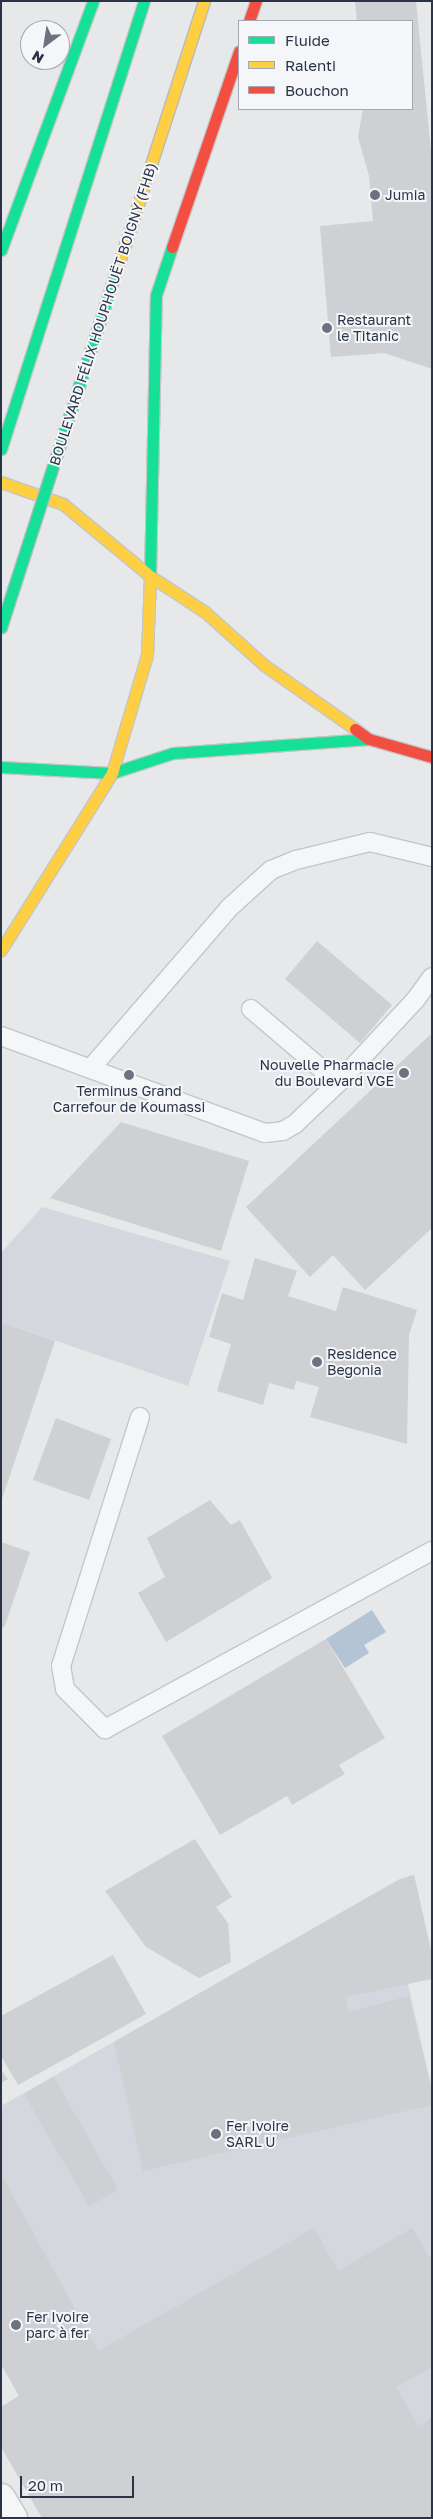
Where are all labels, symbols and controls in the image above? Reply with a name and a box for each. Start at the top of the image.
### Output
north arrow [20,20,70,70]
legend [238,20,413,110]
text: Fluide [285,31,330,49]
text: N [29,47,46,67]
text: Ralenti [285,56,336,74]
text: Bouchon [285,81,349,99]
street label: BOULEVARD FÉLIX HOUPHOUËT BOIGNY (FHB) [46,160,160,468]
place label: Jumia [385,187,425,203]
marker: Jumia [369,189,381,201]
place label: Restaurant le Titanic [337,312,411,344]
marker: Restaurant le Titanic [321,322,333,334]
place label: Nouvelle Pharmacie du Boulevard VGE [259,1057,394,1090]
marker: Nouvelle Pharmacie du Boulevard VGE [398,1067,410,1079]
marker: Terminus Grand Carrefour de Koumassi [123,1069,135,1081]
place label: Terminus Grand Carrefour de Koumassi [53,1083,205,1116]
place label: Residence Begonia [327,1346,397,1378]
marker: Residence Begonia [311,1356,323,1368]
place label: Fer Ivoire SARL U [226,2118,289,2150]
marker: Fer Ivoire SARL U [210,2128,222,2140]
place label: Fer Ivoire parc à fer [26,2309,89,2342]
marker: Fer Ivoire parc à fer [10,2319,22,2331]
scale bar [22,2466,136,2498]
text: 20 m [28,2476,63,2494]

